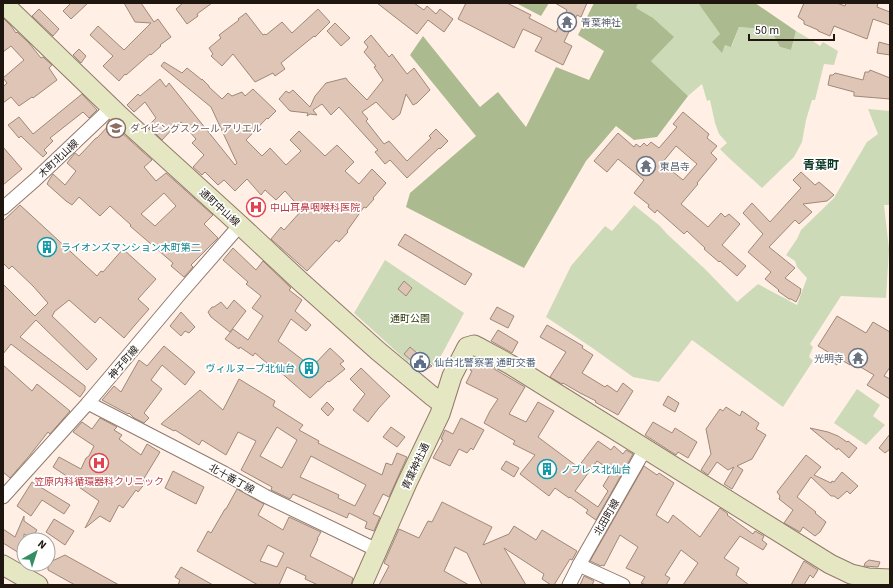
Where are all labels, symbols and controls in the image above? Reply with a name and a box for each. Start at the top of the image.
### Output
temple icon: 青葉神社 [556,11,578,33]
place label: 青葉神社 [581,16,621,30]
scale bar [749,16,834,42]
text: 50 m [755,22,779,39]
school or university icon: ダイビングスクール アリエル [105,117,127,139]
place label: ダイビングスクール アリエル [130,122,262,136]
street label: 木町北山線 [36,137,82,181]
temple icon: 東昌寺 [635,155,657,177]
district label: 青葉町 [803,157,839,174]
place label: 東昌寺 [660,160,690,174]
street label: 通町中山線 [196,186,243,230]
hospital icon: 中山耳鼻咽喉科医院 [245,196,267,218]
place label: 中山耳鼻咽喉科医院 [270,201,360,215]
building icon: ライオンズマンション木町第二 [36,236,58,258]
place label: ライオンズマンション木町第二 [61,241,201,255]
park label: 通町公園 [390,312,430,326]
street label: 神子町線 [105,343,142,382]
temple icon: 光明寺 [847,347,869,369]
public building icon: 仙台北警察署 通町交番 [409,351,431,373]
place label: 光明寺 [814,352,844,366]
place label: 仙台北警察署 通町交番 [434,356,536,370]
building icon: ヴィルヌーブ北仙台 [298,357,320,379]
place label: ヴィルヌーブ北仙台 [206,362,295,376]
street label: 青葉神社通 [399,441,433,492]
hospital icon: 笠原内科循環器科クリニック [88,452,110,474]
building icon: ノブレス北仙台 [536,458,558,480]
street label: 北十番丁線 [206,461,257,497]
place label: ノブレス北仙台 [561,463,631,477]
place label: 笠原内科循環器科クリニック [34,475,164,489]
street label: 北田町線 [591,497,623,538]
north arrow [16,532,56,572]
text: N [34,536,50,553]

